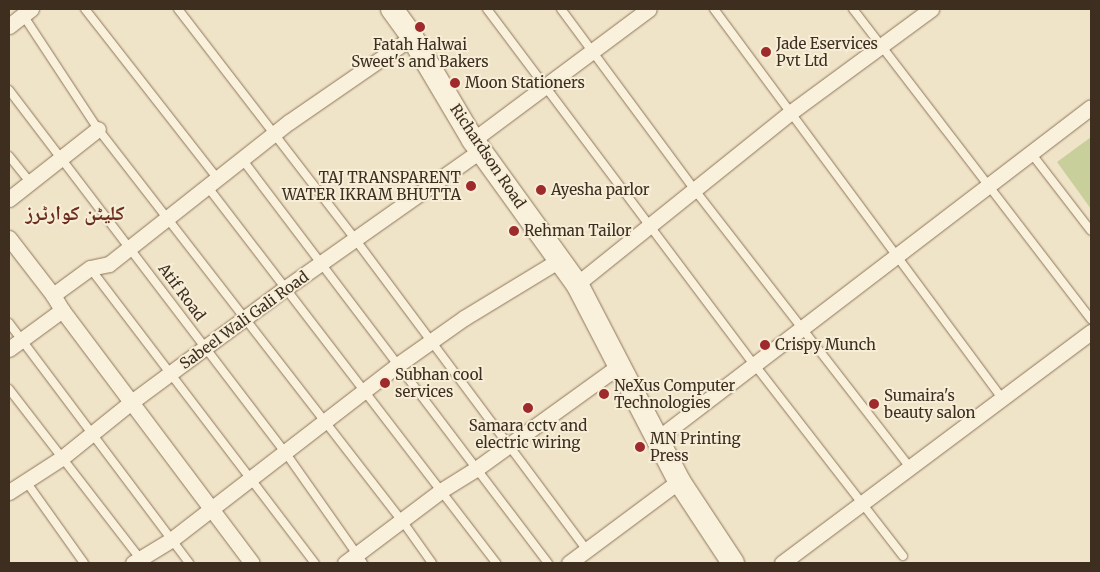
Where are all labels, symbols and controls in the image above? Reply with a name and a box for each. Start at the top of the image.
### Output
marker: Fatah Halwai Sweet's and Bakers [414,21,426,33]
place label: Jade Eservices Pvt Ltd [776,34,878,69]
place label: Fatah Halwai Sweet's and Bakers [351,35,489,70]
marker: Jade Eservices Pvt Ltd [760,46,772,58]
place label: Moon Stationers [465,74,585,92]
marker: Moon Stationers [449,77,461,89]
street label: Richardson Road [446,100,530,212]
place label: TAJ TRANSPARENT WATER IKRAM BHUTTA [282,168,461,203]
marker: TAJ TRANSPARENT WATER IKRAM BHUTTA [465,180,477,192]
place label: Ayesha parlor [551,181,650,199]
marker: Ayesha parlor [535,184,547,196]
district label: کلیٹن کوارٹرز [25,200,125,224]
place label: Rehman Tailor [524,222,631,240]
marker: Rehman Tailor [508,225,520,237]
street label: Atif Road [155,260,209,324]
street label: Sabeel Wali Gali Road [176,267,312,373]
place label: Crispy Munch [775,336,876,354]
marker: Crispy Munch [759,339,771,351]
place label: Subhan cool services [395,365,483,400]
place label: NeXus Computer Technologies [614,376,735,411]
marker: Subhan cool services [379,377,391,389]
place label: Sumaira's beauty salon [884,386,976,421]
marker: NeXus Computer Technologies [598,388,610,400]
marker: Sumaira's beauty salon [868,398,880,410]
marker: Samara cctv and electric wiring [522,402,534,414]
place label: Samara cctv and electric wiring [469,416,587,451]
place label: MN Printing Press [650,429,741,464]
marker: MN Printing Press [634,441,646,453]

